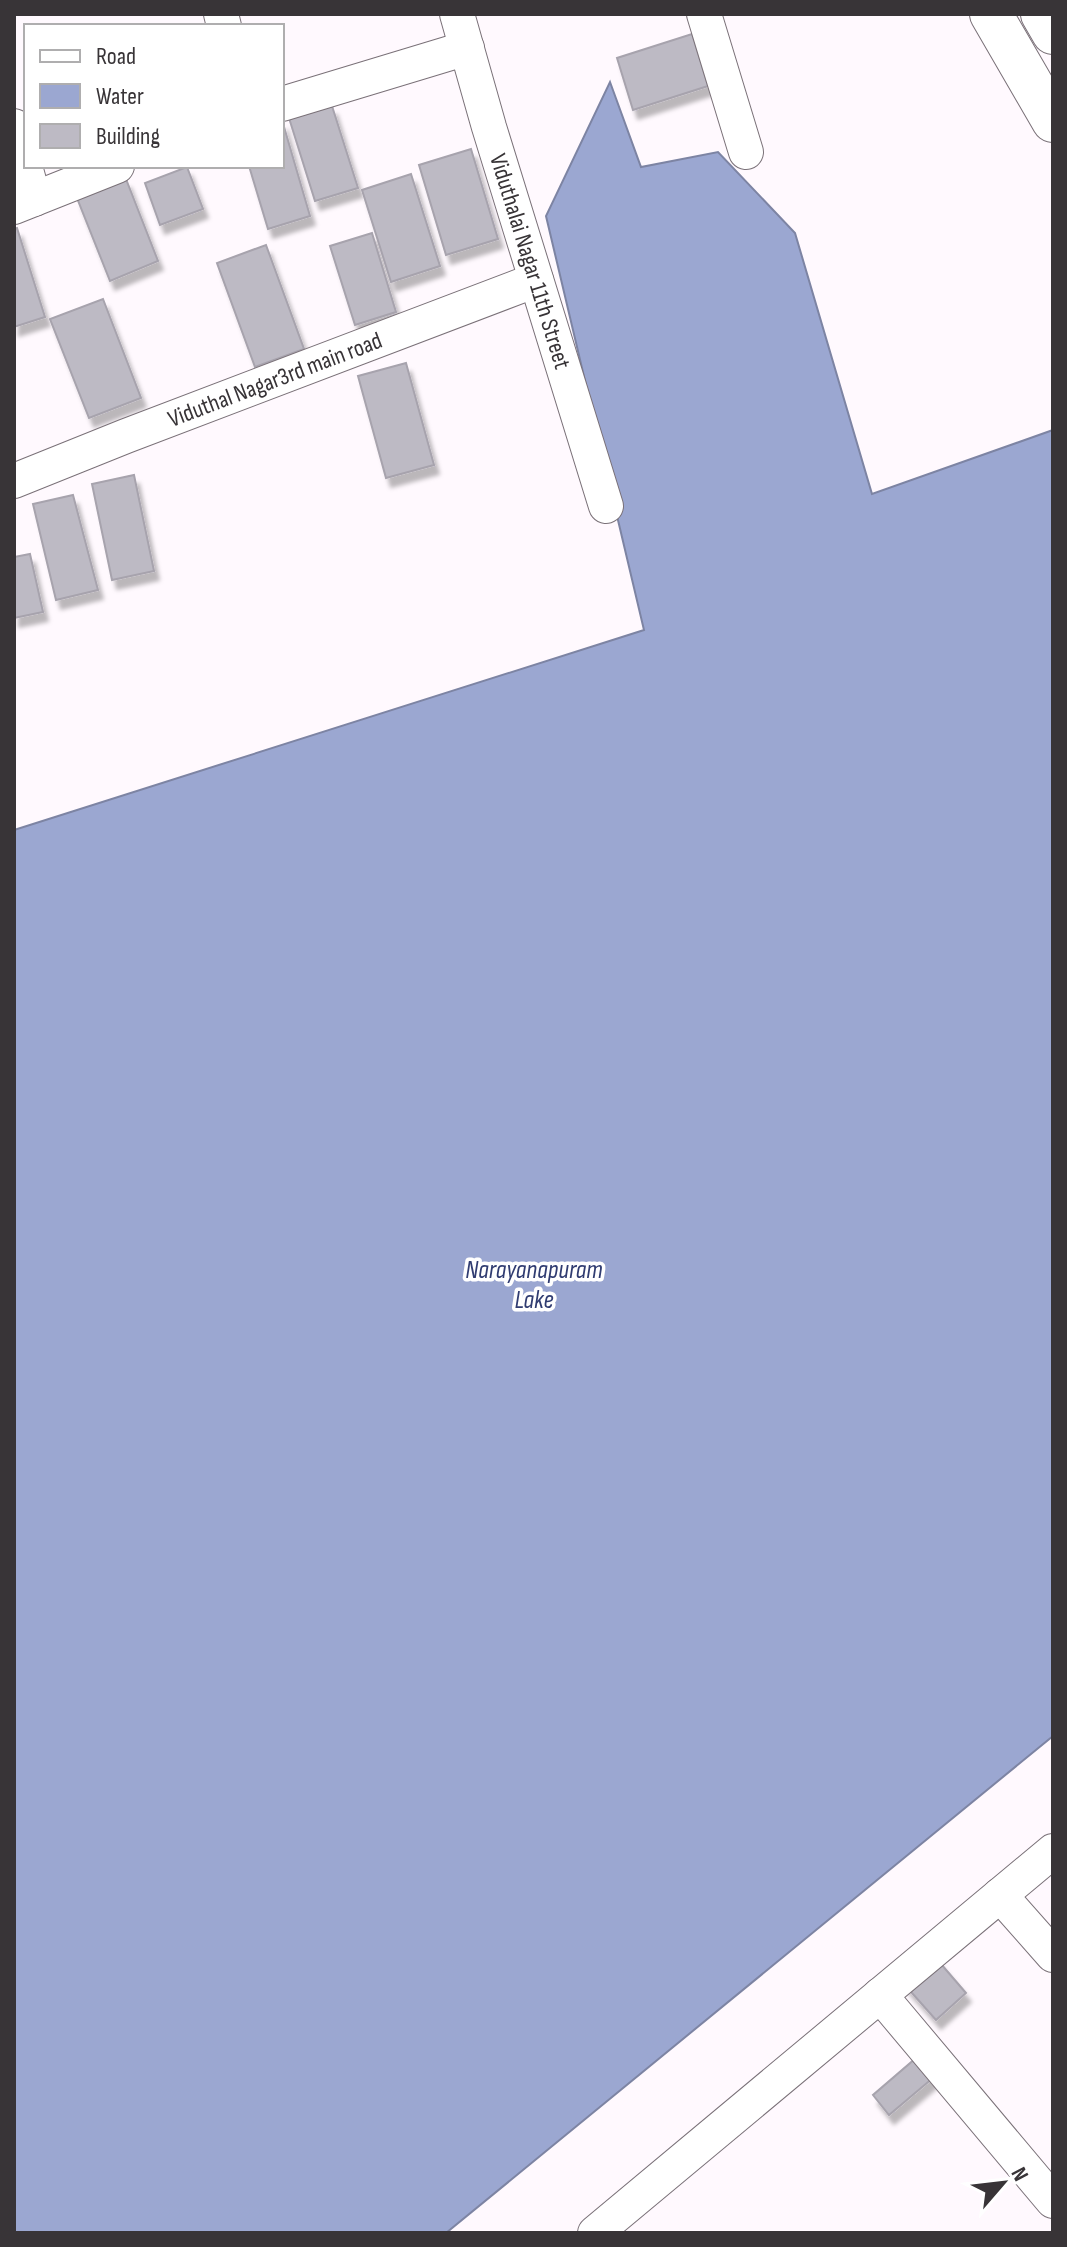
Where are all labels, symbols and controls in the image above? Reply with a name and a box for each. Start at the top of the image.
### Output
legend [24,24,284,168]
text: Road [96,42,136,71]
text: Water [96,82,144,111]
text: Building [96,122,160,151]
street label: Viduthalai Nagar 11th Street [483,150,577,373]
street label: Viduthal Nagar3rd main road [164,326,386,434]
water label: Narayanapuram Lake [465,1255,603,1316]
north arrow [963,2143,1043,2223]
text: N [1005,2163,1034,2186]

